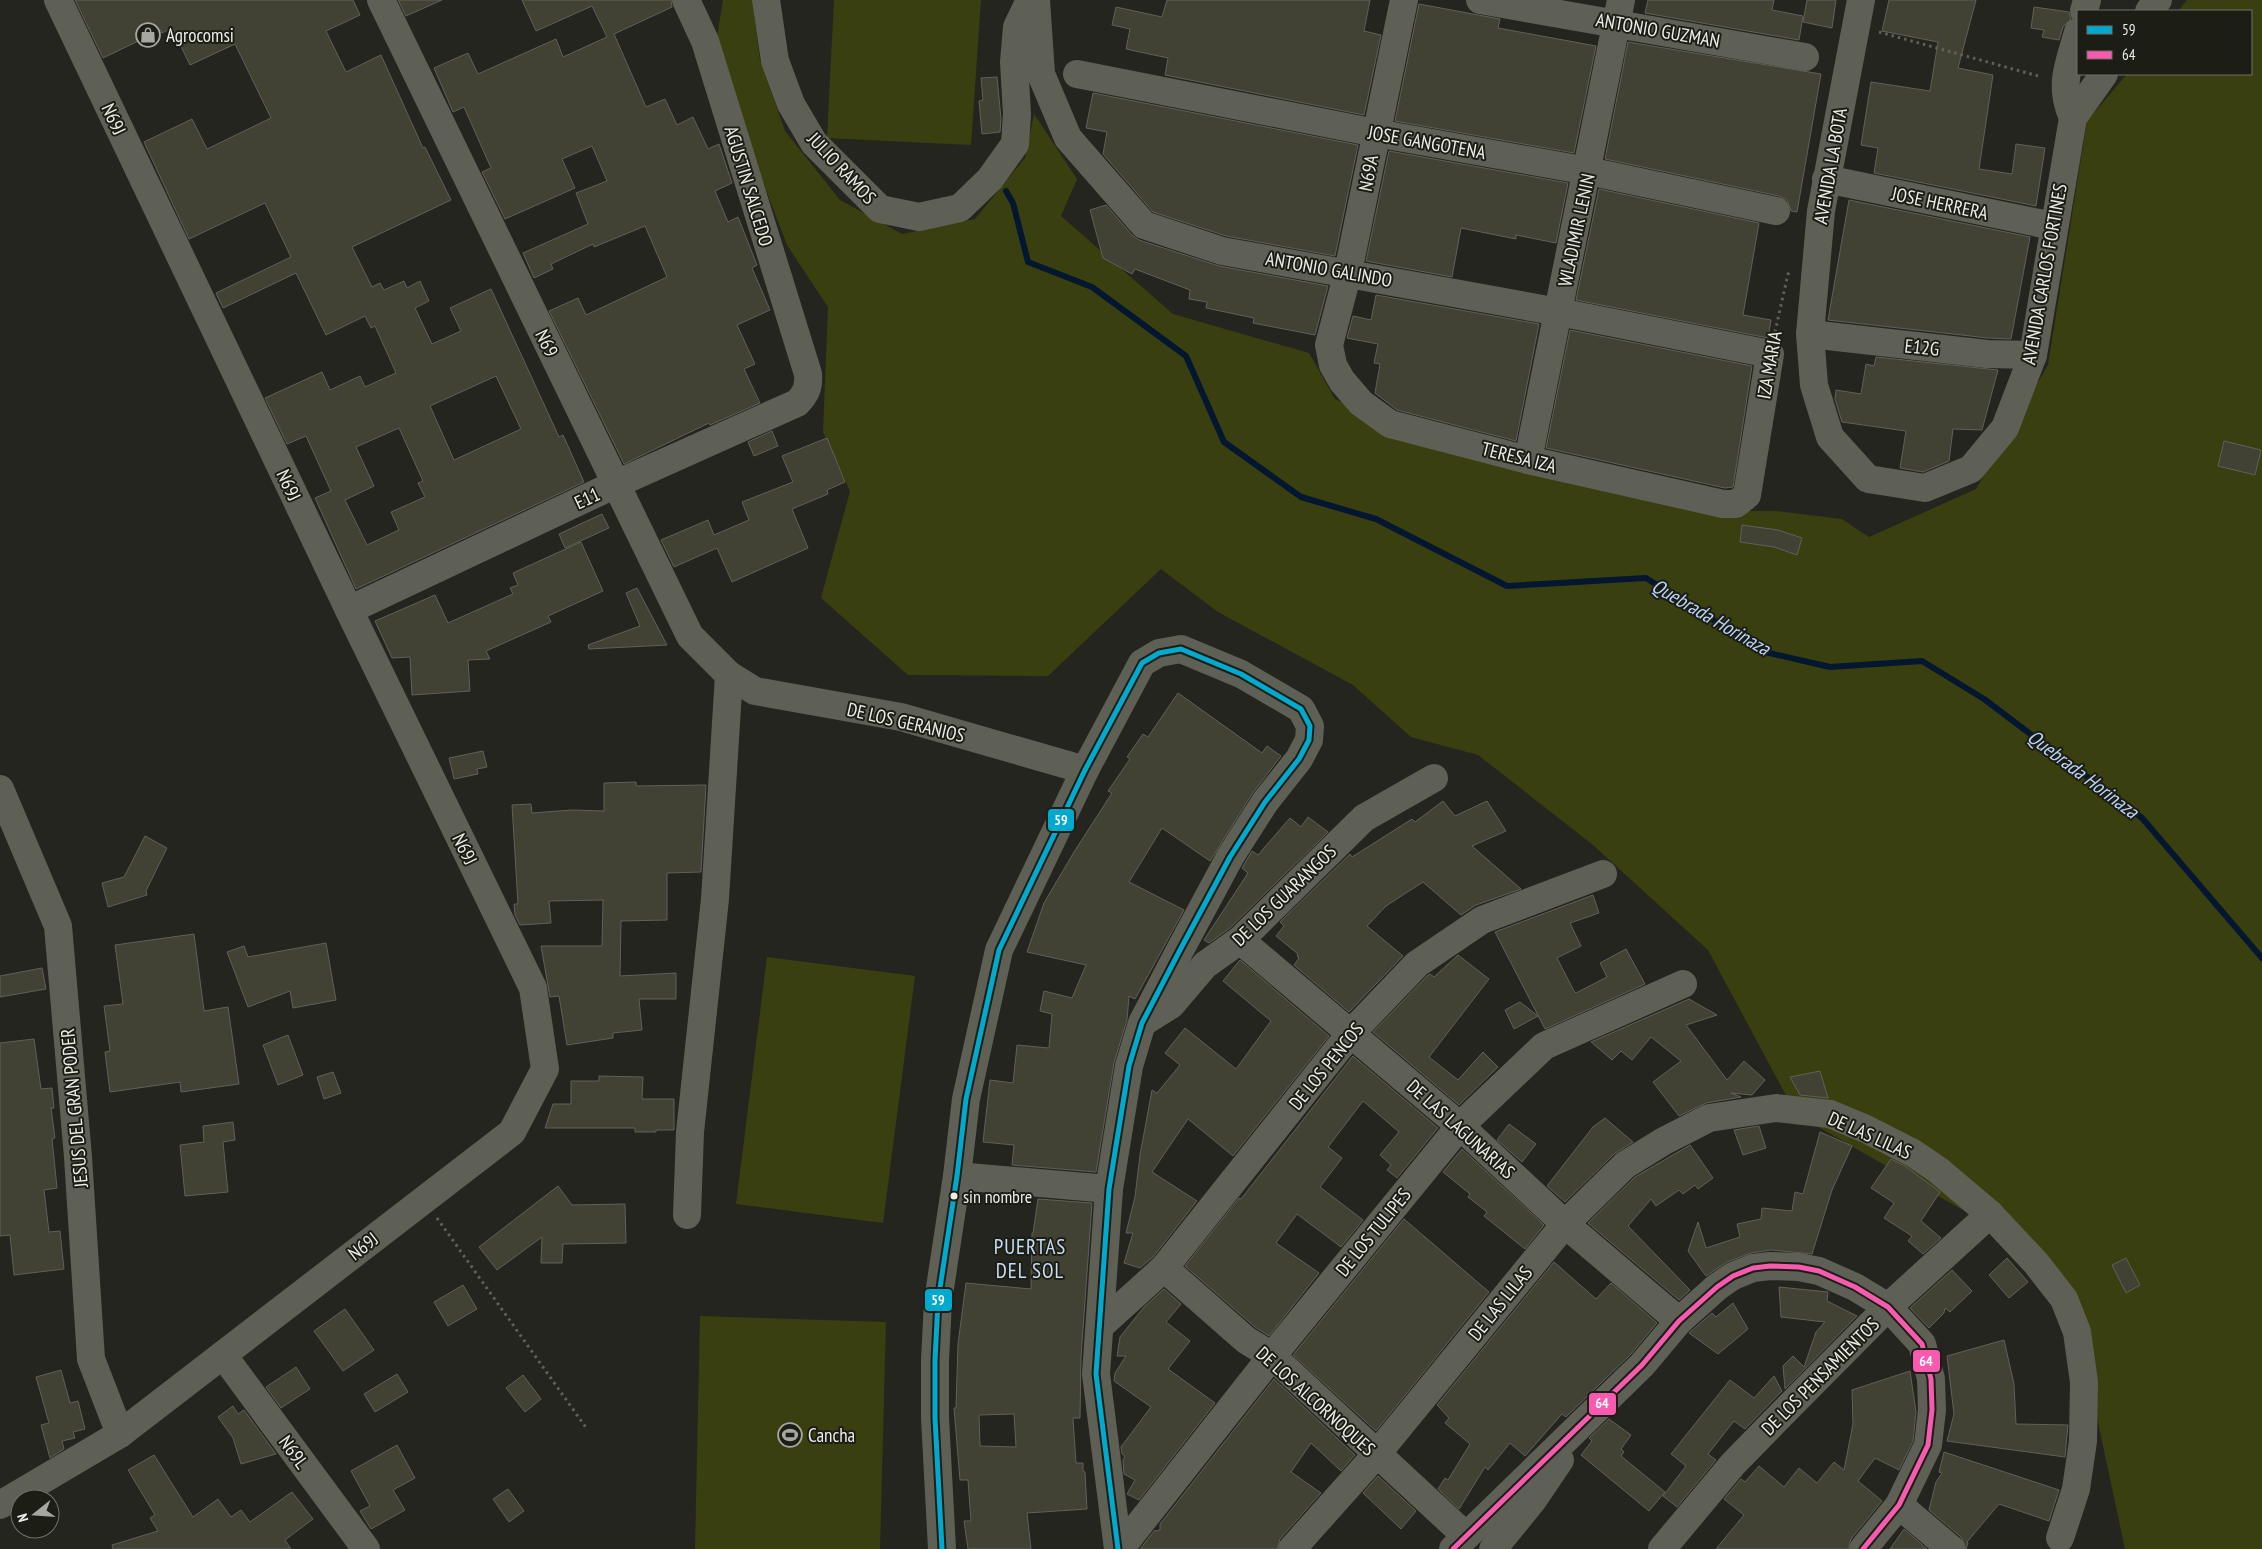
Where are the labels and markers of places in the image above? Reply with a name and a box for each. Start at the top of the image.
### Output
shop icon: Agrocomsi [135,22,161,48]
place label: Agrocomsi [166,23,234,47]
place label: sin nombre [963,1185,1032,1208]
marker: sin nombre [949,1191,959,1201]
sports icon: Cancha [777,1422,803,1448]
place label: Cancha [808,1423,855,1447]

